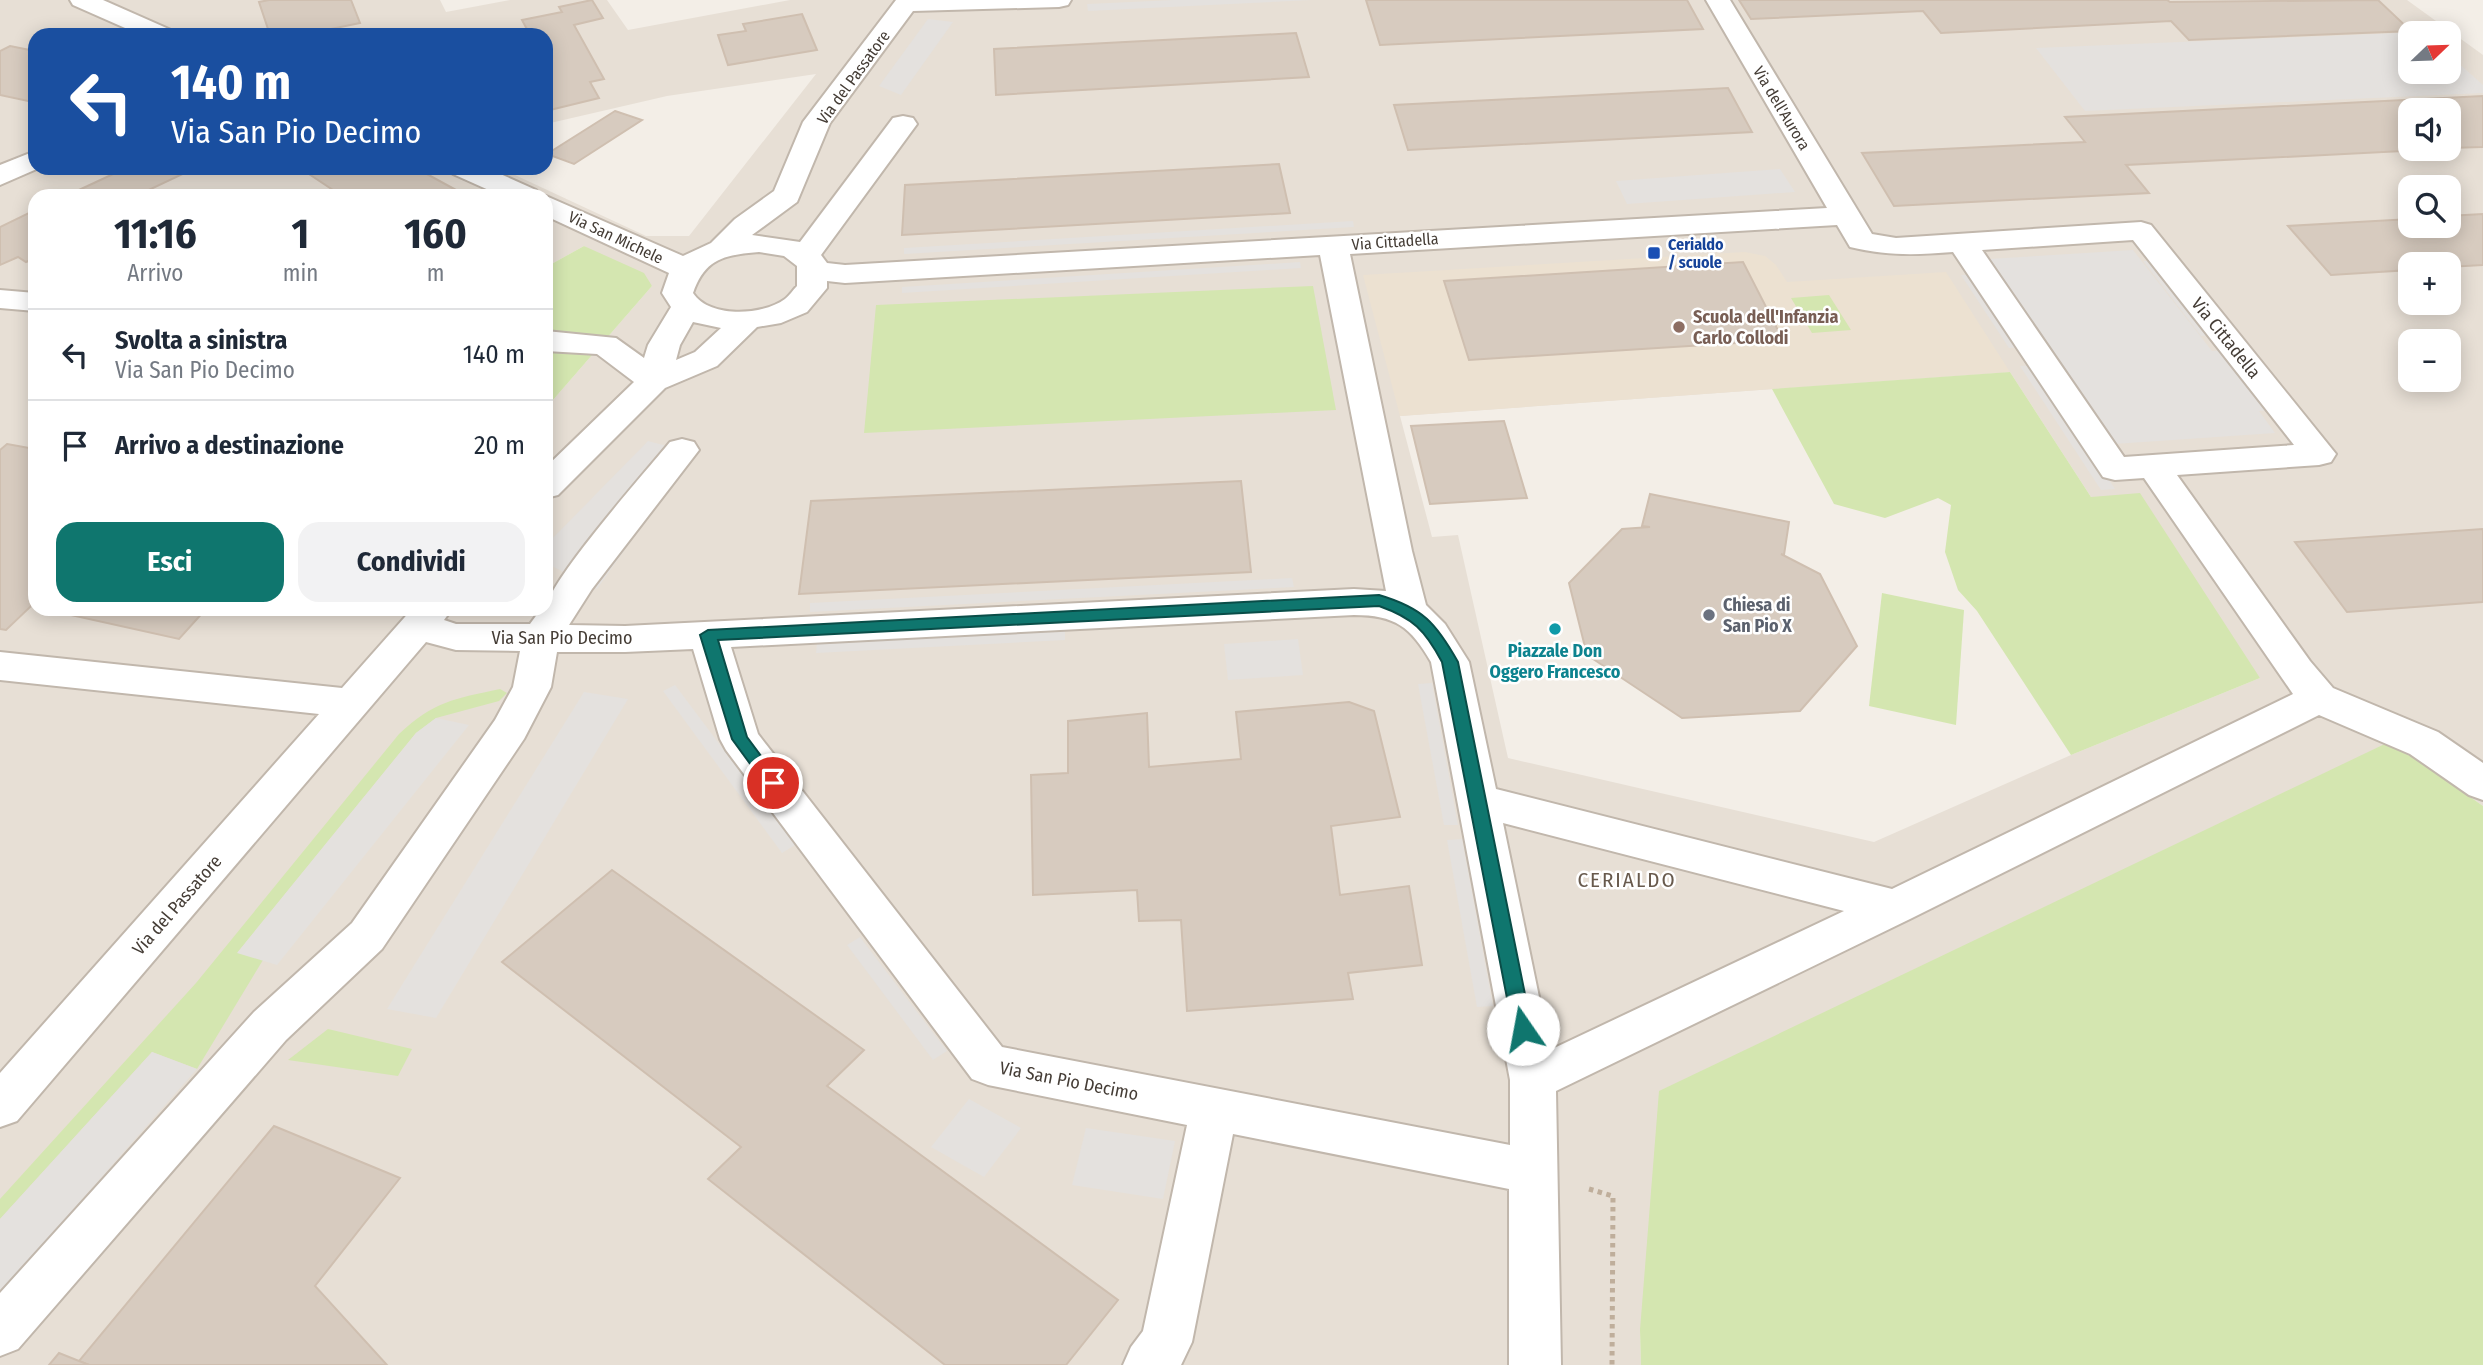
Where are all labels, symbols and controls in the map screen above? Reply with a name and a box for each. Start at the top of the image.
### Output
north arrow [2398,21,2460,84]
map controls [2398,21,2461,392]
street label: Via del Passatore [813,27,894,128]
text: 140 m [171,53,291,112]
icon: left [56,56,147,147]
street label: Via dell'Aurora [1749,63,1814,154]
button: sound [2398,98,2461,161]
text: Via San Pio Decimo [171,113,421,151]
button: search [2398,175,2461,238]
street label: Via San Michele [565,207,666,268]
text: 11:16 [114,209,197,259]
text: 1 [292,209,309,259]
text: 160 [404,209,467,259]
street label: Via Cittadella [1351,229,1439,254]
place label: Cerialdo / scuole [1668,235,1724,272]
marker: Cerialdo / scuole [1646,245,1662,261]
button: + [2398,252,2461,315]
text: Arrivo [127,259,183,287]
text: min [283,259,318,287]
text: m [427,259,444,287]
street label: Via Cittadella [2187,293,2265,383]
place label: Scuola dell'Infanzia Carlo Collodi [1693,306,1838,349]
marker: Scuola dell'Infanzia Carlo Collodi [1671,319,1687,335]
text: Svolta a sinistra [115,325,287,356]
button: − [2398,329,2461,392]
icon: left [56,336,94,374]
text: 140 m [463,339,525,370]
text: Via San Pio Decimo [115,356,295,384]
icon: arrive [56,427,94,465]
text: Arrivo a destinazione [115,430,344,461]
text: 20 m [474,430,525,461]
button: Esci [56,522,284,602]
button: Condividi [298,522,525,602]
place label: Chiesa di San Pio X [1723,594,1792,637]
marker: Chiesa di San Pio X [1701,607,1717,623]
marker: Piazzale Don Oggero Francesco [1547,621,1563,637]
street label: Via San Pio Decimo [492,627,632,649]
place label: Piazzale Don Oggero Francesco [1490,640,1621,683]
pin [743,753,803,813]
icon: arrive [754,764,792,802]
street label: Via del Passatore [128,851,226,959]
district label: CERIALDO [1577,867,1677,893]
position arrow [1486,992,1560,1066]
street label: Via San Pio Decimo [998,1057,1140,1105]

